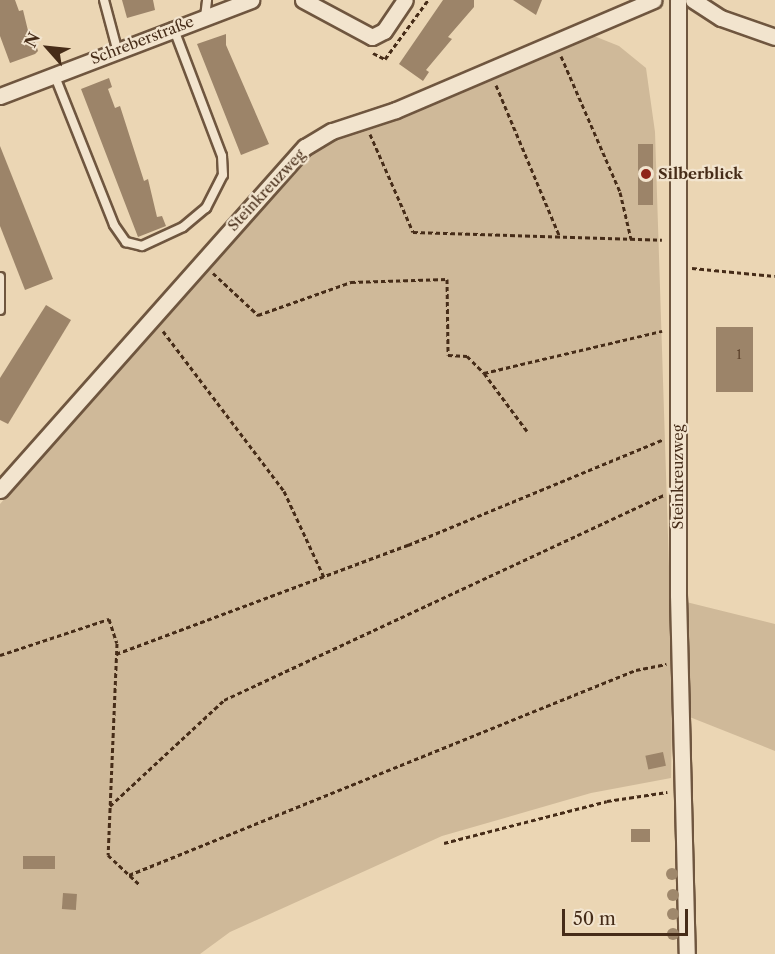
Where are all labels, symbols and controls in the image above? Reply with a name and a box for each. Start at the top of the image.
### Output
street label: Schreberstraße [88,12,196,68]
north arrow [18,18,78,78]
text: N [20,29,44,51]
street label: Steinkreuzweg [224,145,308,235]
place label: Silberblick [658,165,743,183]
marker: Silberblick [639,167,653,181]
house number: 1 [736,348,742,362]
street label: Steinkreuzweg [669,424,687,530]
scale bar [565,897,691,935]
text: 50 m [573,908,616,930]

